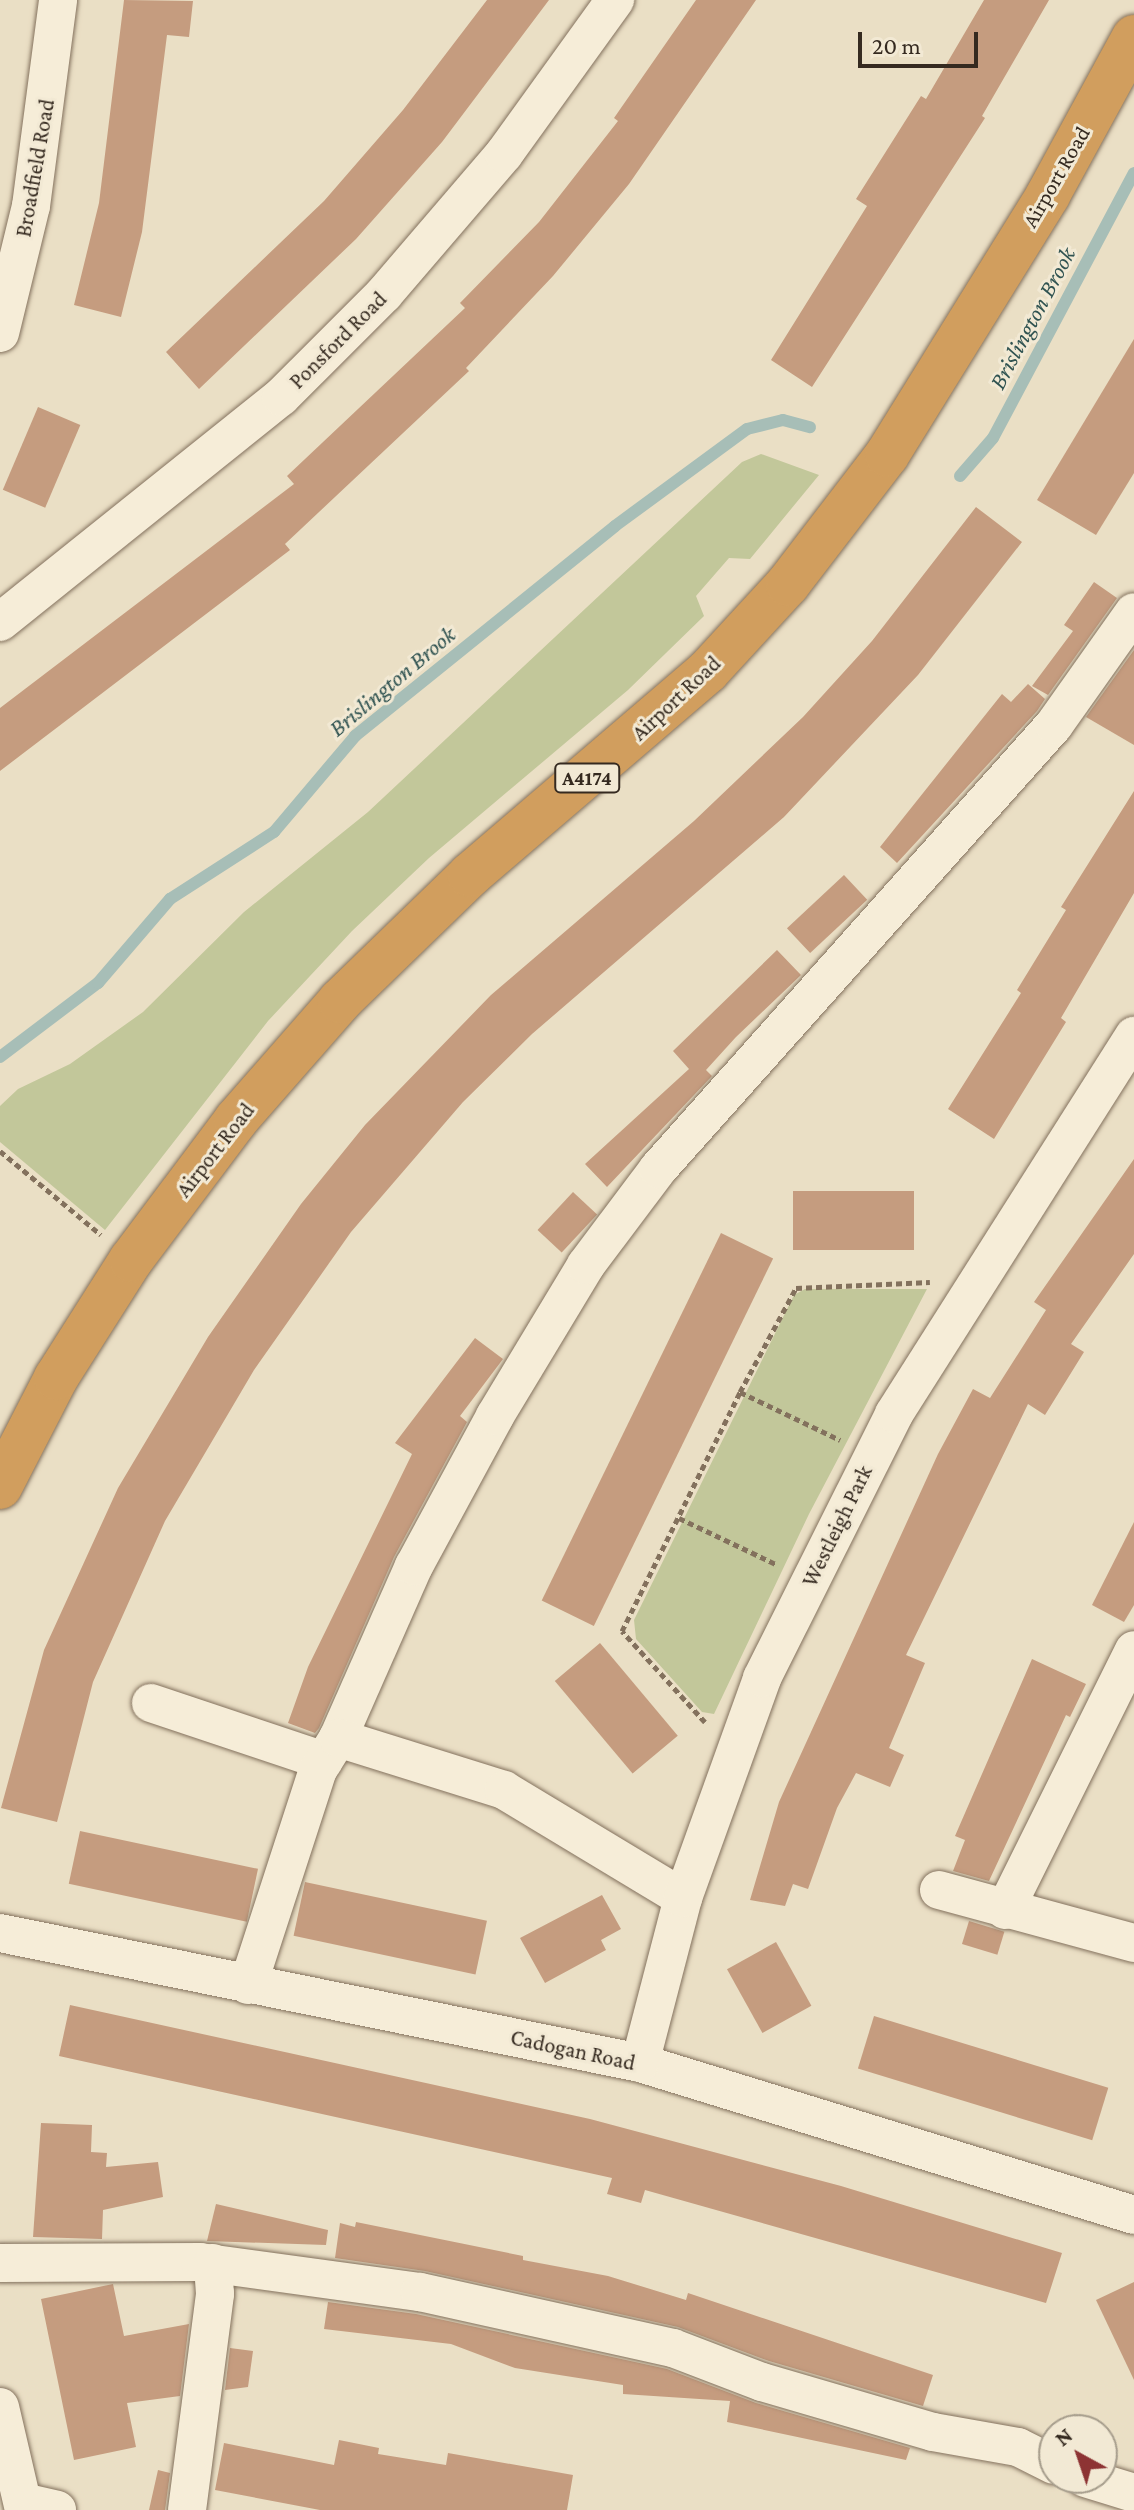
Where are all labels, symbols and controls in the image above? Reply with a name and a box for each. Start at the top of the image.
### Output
scale bar [862,16,982,66]
text: 20 m [872,32,921,59]
street label: Broadfield Road [10,97,60,239]
street label: Airport Road [1016,122,1096,232]
water label: Brislington Brook [983,242,1081,394]
street label: Ponsford Road [284,286,392,394]
water label: Brislington Brook [323,620,461,742]
street label: Airport Road [626,650,726,746]
road number: A4174 [553,762,621,794]
street label: Airport Road [170,1098,260,1202]
street label: Westleigh Park [796,1461,878,1591]
street label: Cadogan Road [508,2024,638,2076]
north arrow [1038,2414,1118,2494]
text: N [1050,2422,1077,2451]

